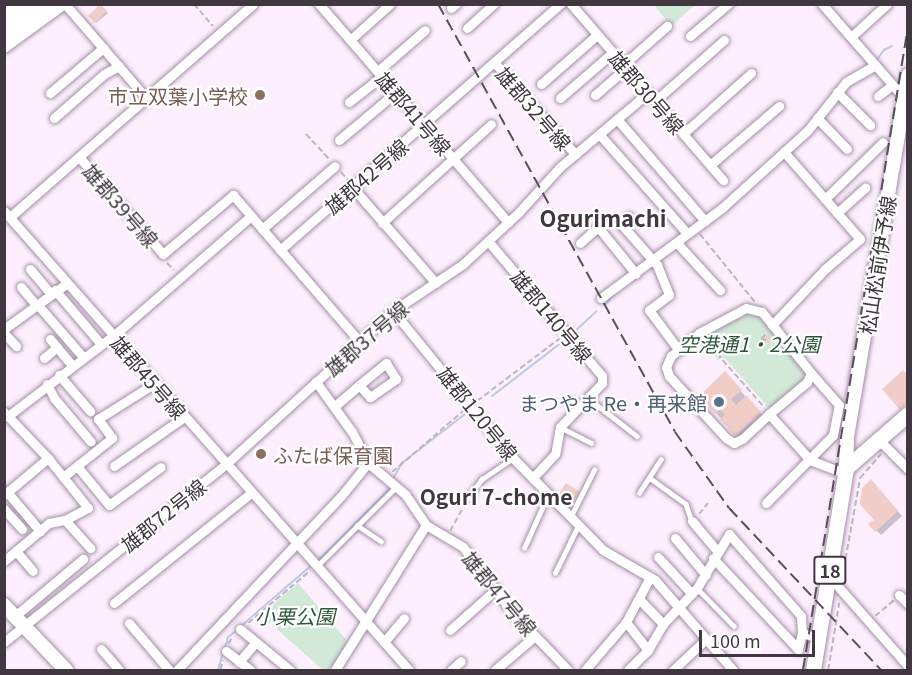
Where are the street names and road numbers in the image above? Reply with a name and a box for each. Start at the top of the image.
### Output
street label: 雄郡30号線 [604,46,690,138]
street label: 雄郡32号線 [491,62,577,154]
street label: 雄郡41号線 [371,67,457,159]
street label: 雄郡42号線 [320,133,412,219]
street label: 雄郡39号線 [78,159,164,251]
street label: 松山松前伊予線 [854,194,900,336]
street label: 雄郡140号線 [506,265,598,367]
street label: 雄郡37号線 [320,295,412,381]
street label: 雄郡45号線 [106,331,192,423]
street label: 雄郡120号線 [433,361,523,465]
street label: 雄郡72号線 [116,474,210,556]
street label: 雄郡47号線 [458,546,542,640]
road number: 18 [812,555,848,585]

